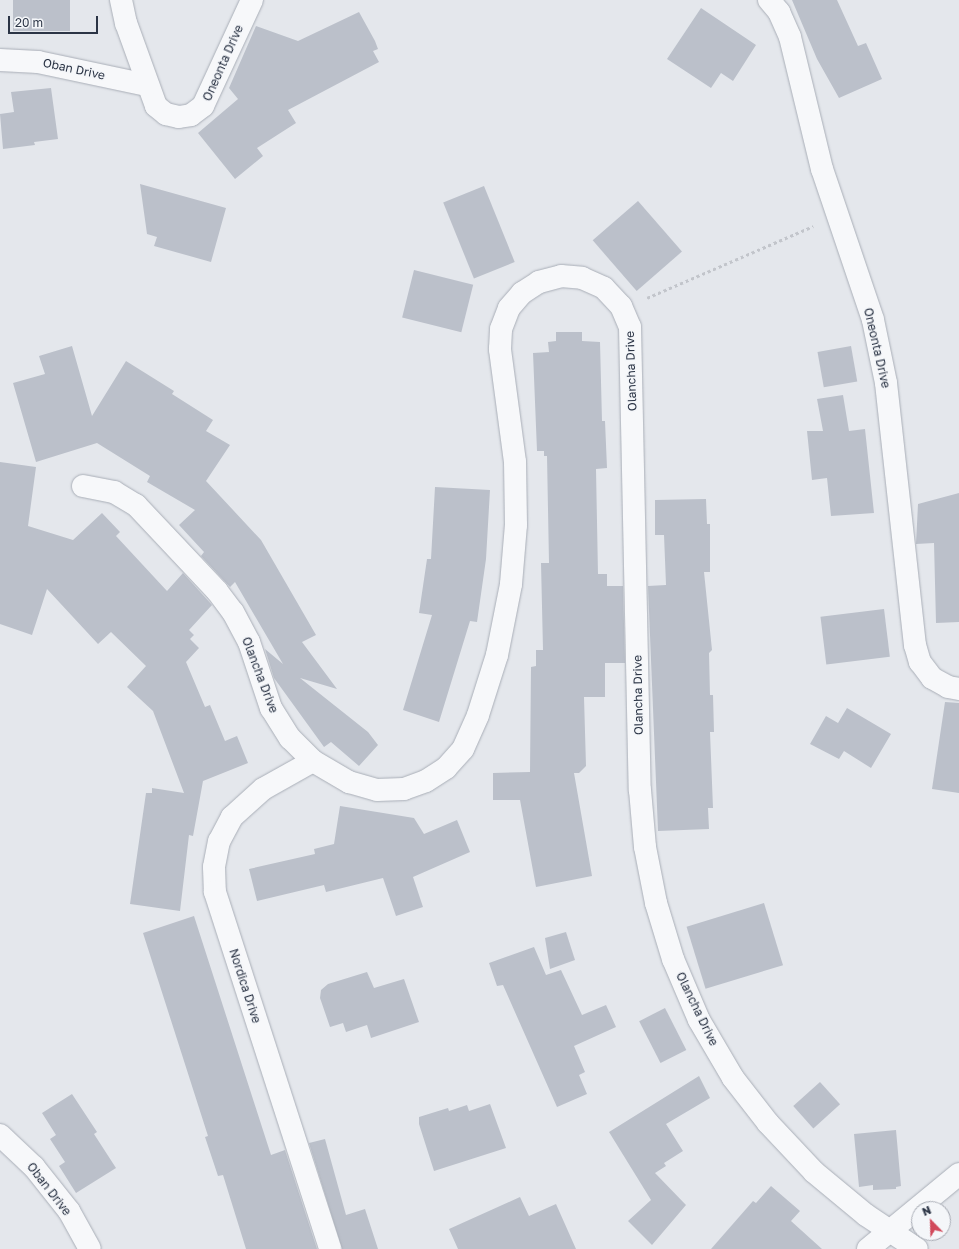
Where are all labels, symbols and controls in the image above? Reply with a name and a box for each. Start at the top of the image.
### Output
scale bar [10,8,100,34]
text: 20 m [15,15,43,30]
street label: Oneonta Drive [200,23,246,103]
street label: Oban Drive [42,55,106,83]
street label: Oneonta Drive [861,306,893,390]
street label: Olancha Drive [622,331,640,411]
street label: Olancha Drive [239,635,281,715]
street label: Olancha Drive [630,655,646,735]
street label: Nordica Drive [226,947,264,1025]
street label: Olancha Drive [673,970,721,1048]
street label: Oban Drive [24,1160,74,1218]
north arrow [911,1201,951,1241]
text: N [920,1203,933,1218]

